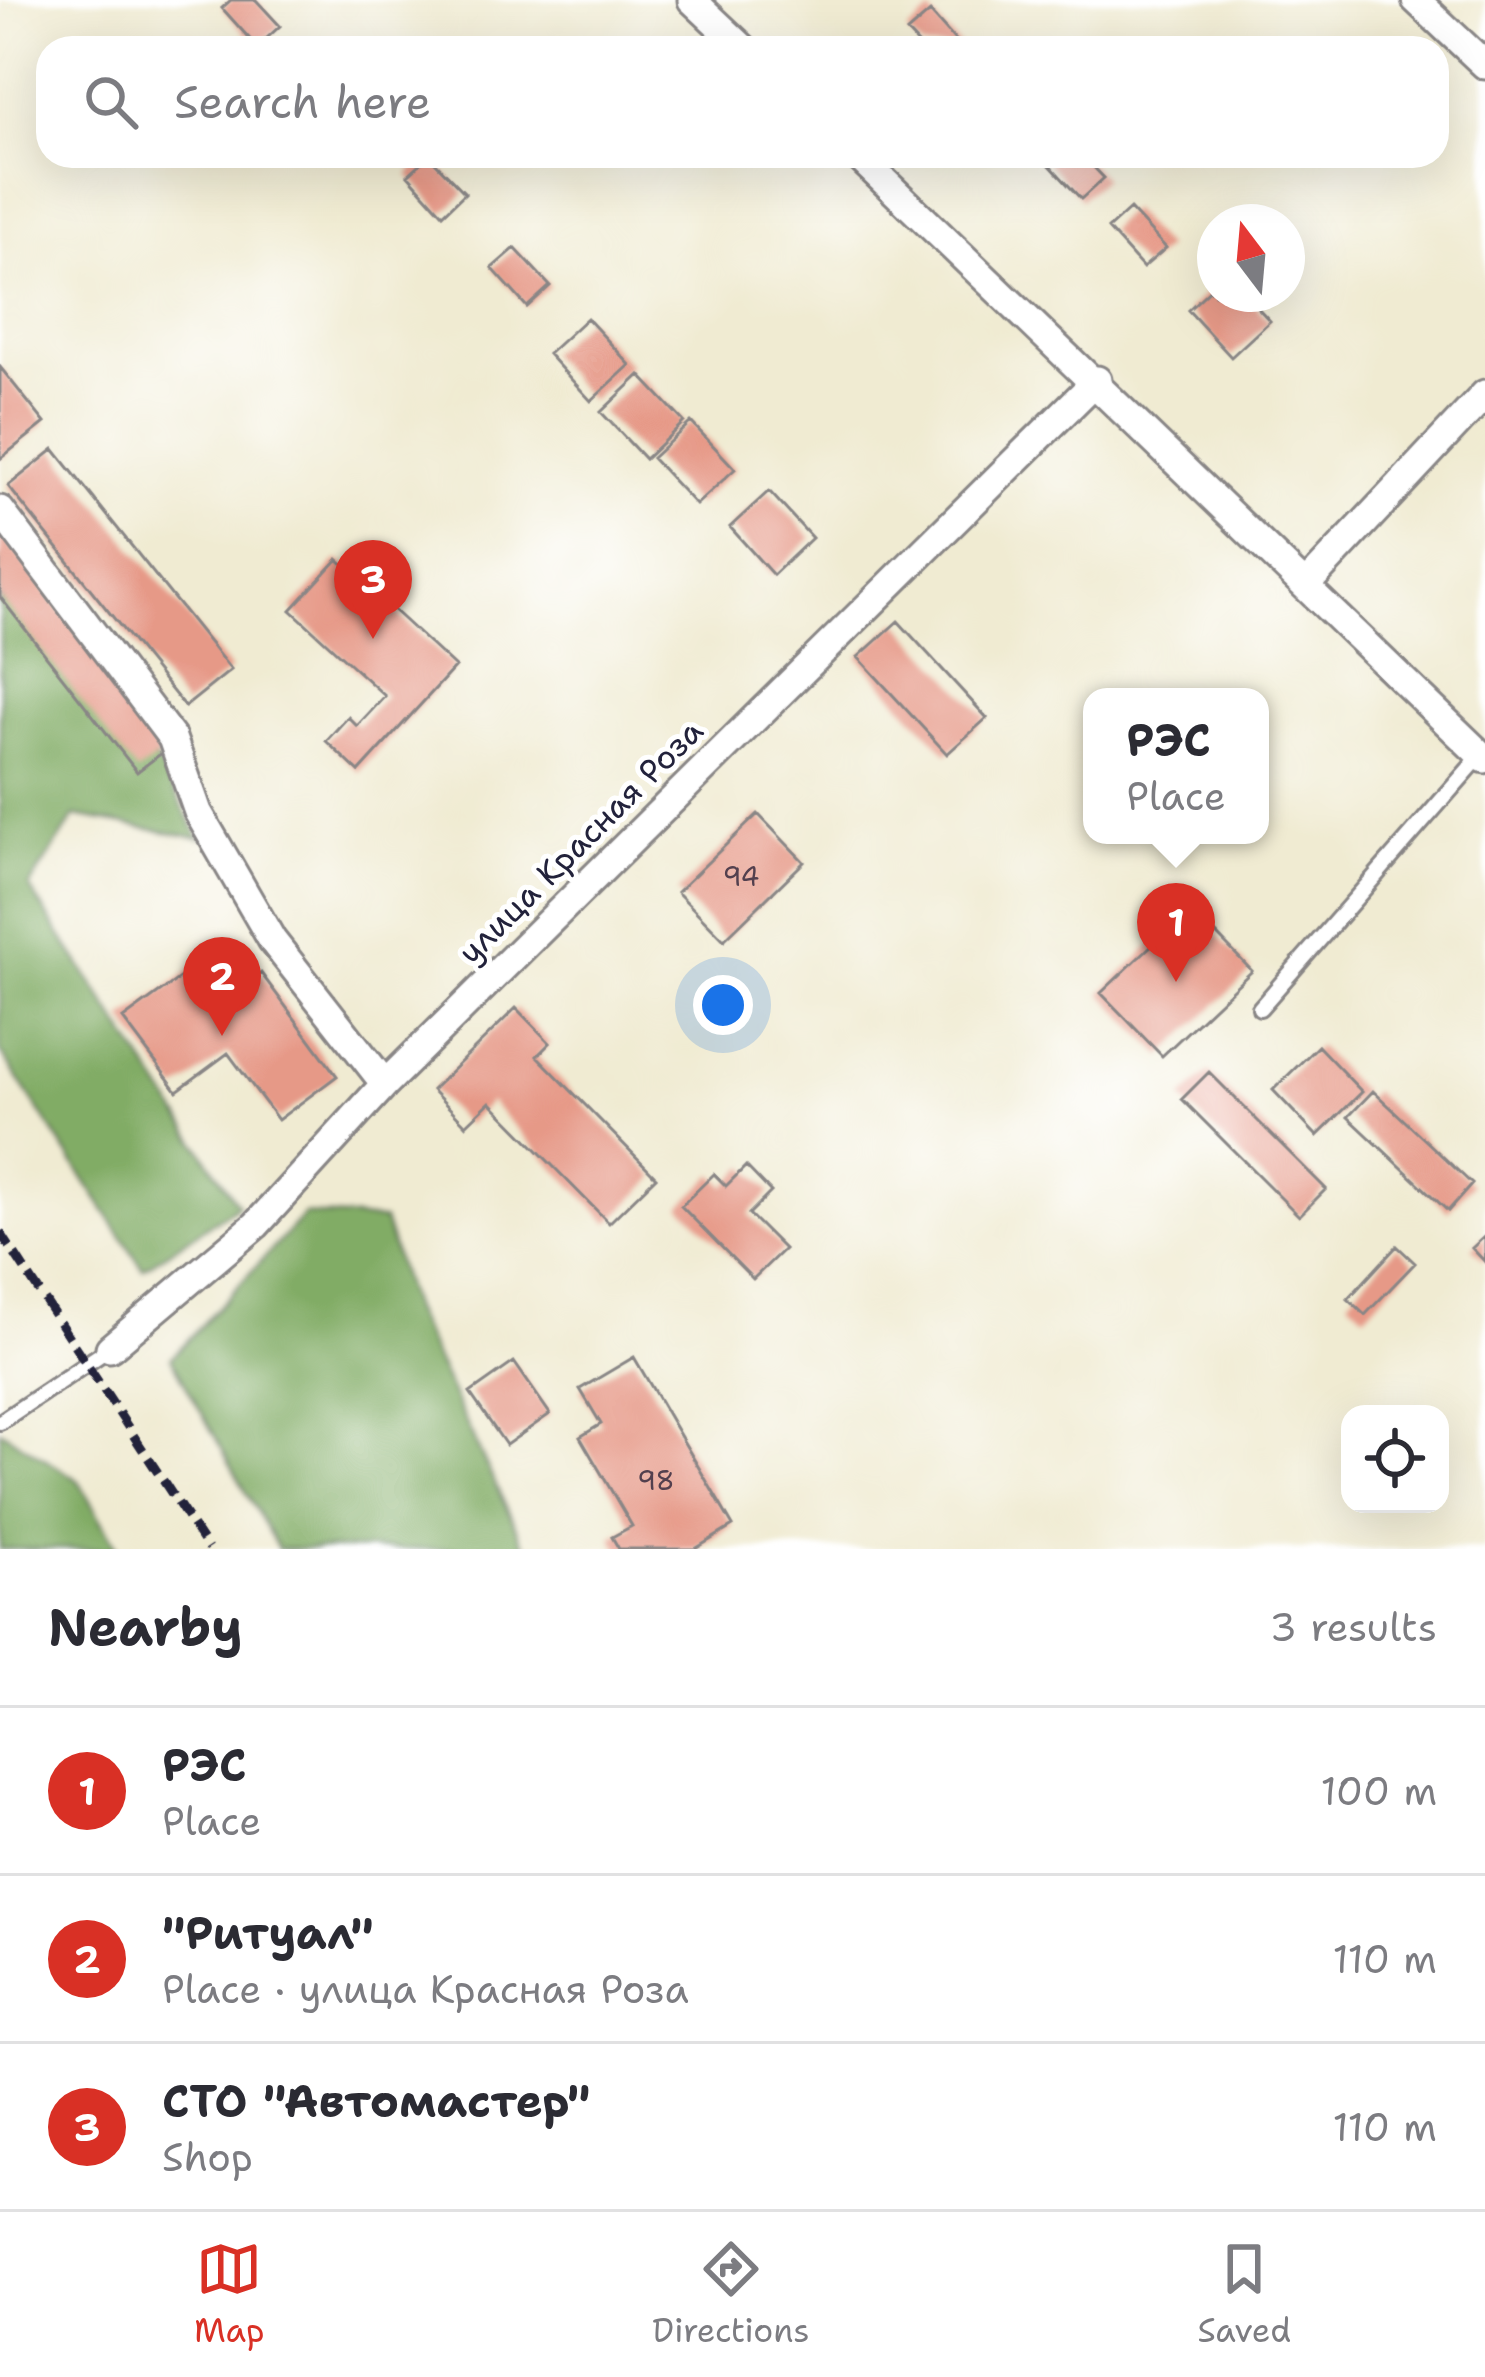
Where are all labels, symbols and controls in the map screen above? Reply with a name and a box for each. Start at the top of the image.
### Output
search box [36,36,1449,168]
icon: search [78,69,144,135]
text: Search here [174,72,431,132]
north arrow [1197,204,1305,312]
pin: 3 [334,540,412,639]
popup [1083,688,1269,844]
street label: улица Красная Роза [448,709,713,974]
text: РЭС [1126,710,1211,770]
text: Place [1126,770,1226,822]
house number: 94 [723,858,759,895]
pin: 1 [1137,883,1215,982]
pin: 2 [183,937,261,1036]
your location [693,975,753,1035]
map controls [1341,1405,1449,1513]
button: locate [1341,1405,1449,1513]
house number: 98 [637,1462,675,1499]
text: Nearby [48,1593,243,1661]
text: 3 results [1270,1601,1437,1653]
text: РЭС [162,1735,247,1795]
text: 1 [78,1765,96,1817]
text: 100 m [1321,1765,1437,1817]
text: Place [162,1795,261,1847]
text: "Ритуал" [162,1903,374,1963]
text: 2 [73,1933,101,1985]
text: 110 m [1333,1933,1437,1985]
text: Place · улица Красная Роза [162,1963,689,2015]
text: СТО "Автомастер" [162,2071,590,2131]
text: 3 [73,2101,101,2153]
text: 110 m [1333,2101,1437,2153]
text: Shop [162,2131,253,2183]
tab: Map [194,2236,265,2353]
tab: Directions [652,2236,810,2353]
tab: Saved [1197,2236,1291,2353]

